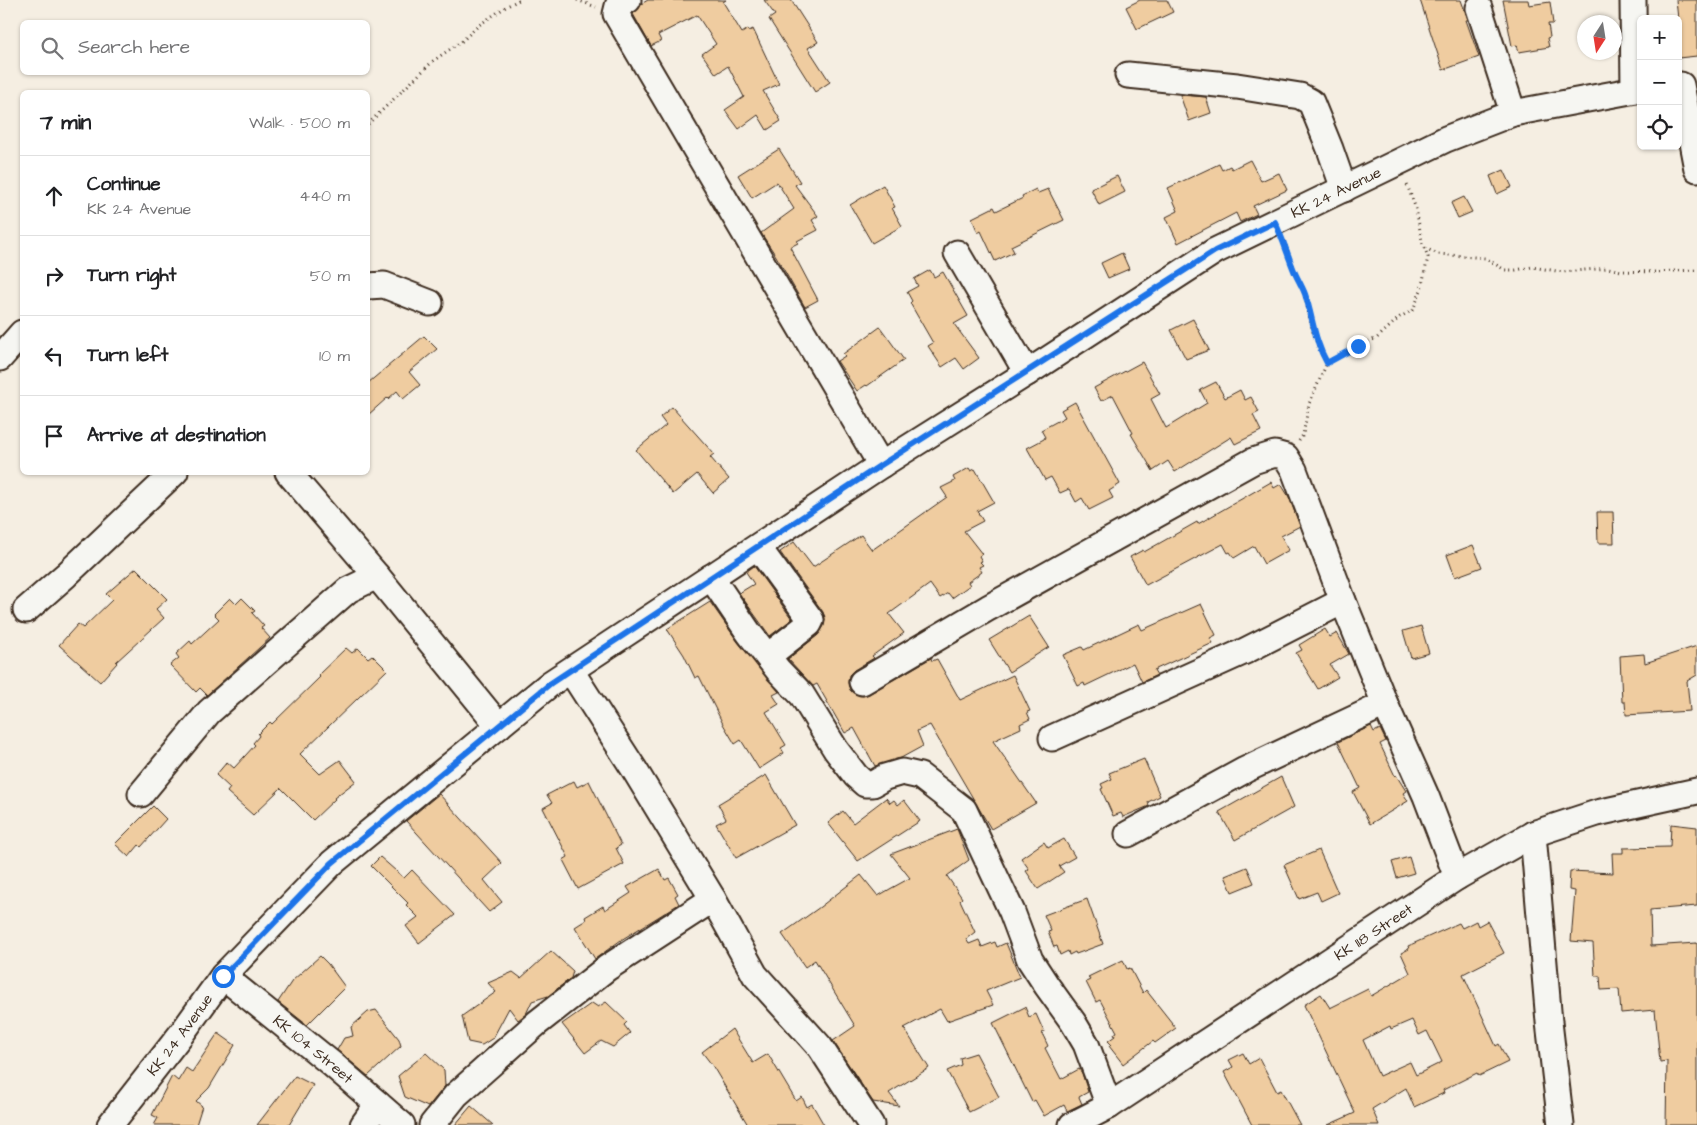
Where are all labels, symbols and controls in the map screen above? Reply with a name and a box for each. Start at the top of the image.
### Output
north arrow [1577,15,1622,60]
map controls [1637,15,1682,150]
button: + [1637,15,1682,60]
search box [20,20,370,75]
icon: search [38,34,66,62]
text: Search here [78,34,190,61]
button: − [1637,60,1682,105]
button: locate [1637,105,1682,150]
text: 7 min [40,108,91,137]
text: Walk · 500 m [249,112,350,134]
street label: KK 24 Avenue [1287,162,1384,223]
text: Continue [87,171,161,198]
icon: ahead [40,182,68,210]
text: 440 m [299,185,350,207]
text: KK 24 Avenue [87,198,191,220]
icon: right [40,262,68,290]
text: Turn right [87,262,176,289]
text: 50 m [310,265,350,287]
route end [1347,335,1370,358]
icon: left [40,342,68,370]
text: Turn left [87,342,168,369]
text: 10 m [319,345,350,367]
icon: arrive [40,422,68,450]
text: Arrive at destination [87,422,266,449]
street label: KK 118 Street [1330,899,1417,966]
route start [212,965,235,988]
street label: KK 24 Avenue [142,989,217,1080]
street label: KK 104 Street [268,1010,358,1088]

